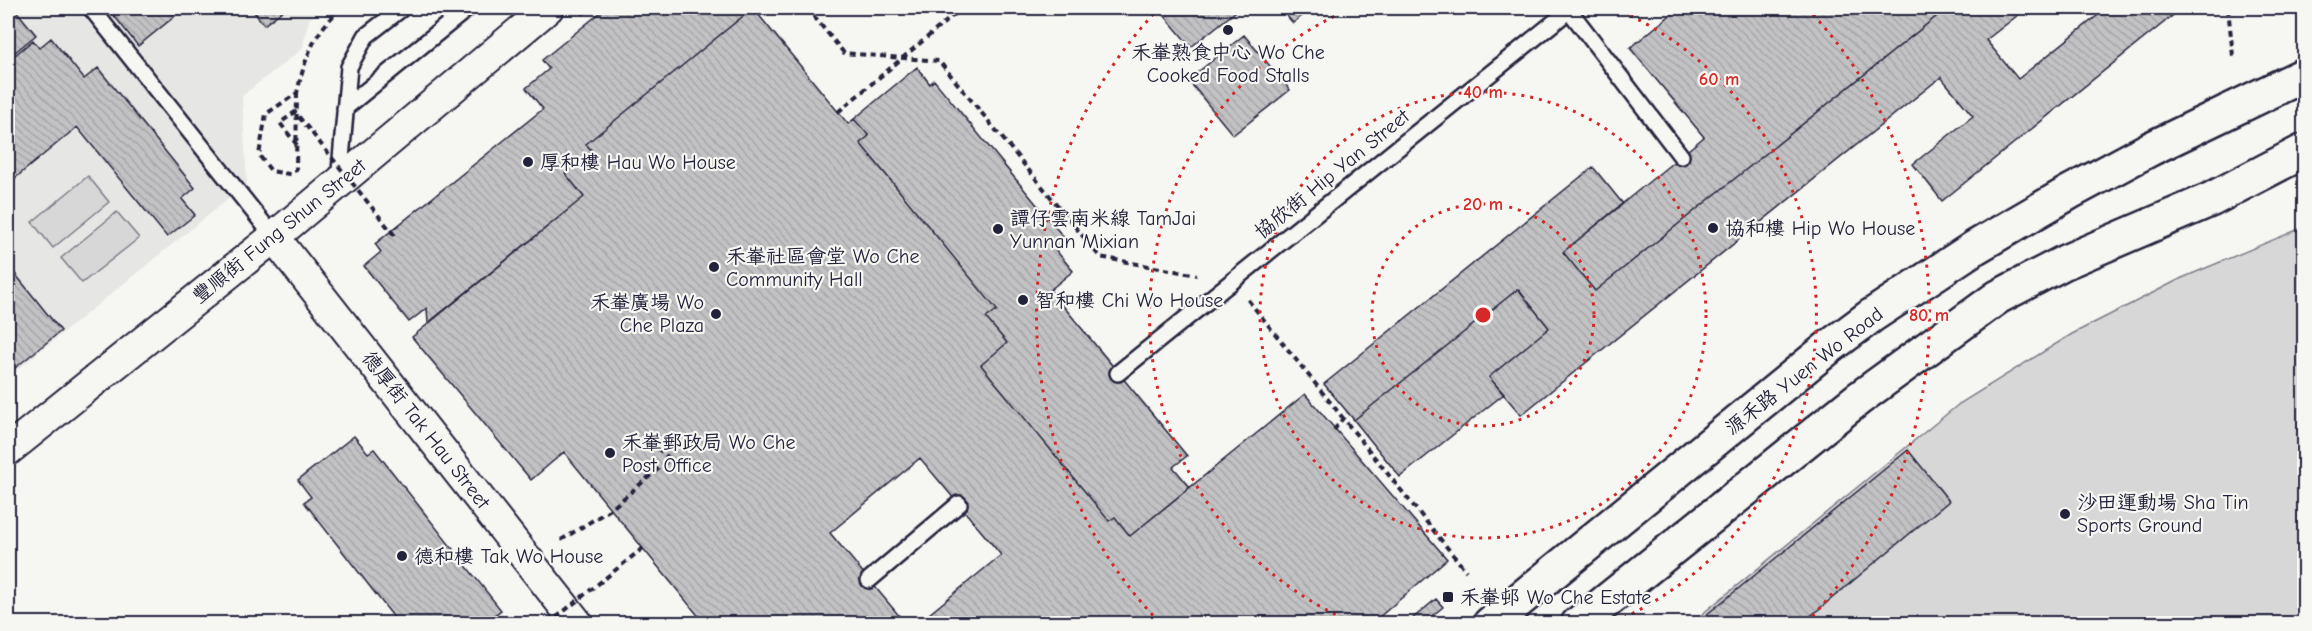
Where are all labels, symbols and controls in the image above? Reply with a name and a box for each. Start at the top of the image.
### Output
marker: 禾輋熟食中心 Wo Che Cooked Food Stalls [1221,23,1235,37]
place label: 禾輋熟食中心 Wo Che Cooked Food Stalls [1131,41,1325,87]
text: 60 m [1699,69,1739,90]
text: 40 m [1463,82,1503,103]
street label: 協欣街 Hip Yan Street [1250,104,1415,243]
place label: 厚和樓 Hau Wo House [540,151,736,174]
street label: 豐順街 Fung Shun Street [188,153,371,308]
marker: 厚和樓 Hau Wo House [521,155,535,169]
text: 20 m [1463,194,1503,215]
place label: 譚仔雲南米線 TamJai Yunnan Mixian [1010,207,1196,253]
place label: 協和樓 Hip Wo House [1725,217,1915,240]
marker: 協和樓 Hip Wo House [1706,221,1720,235]
marker: 譚仔雲南米線 TamJai Yunnan Mixian [991,222,1005,236]
place label: 禾輋社區會堂 Wo Che Community Hall [726,245,920,291]
marker: 禾輋社區會堂 Wo Che Community Hall [707,260,721,274]
place label: 智和樓 Chi Wo House [1035,289,1223,312]
place label: 禾輋廣場 Wo Che Plaza [590,291,704,337]
marker: 智和樓 Chi Wo House [1016,293,1030,307]
street label: 源禾路 Yuen Wo Road [1721,302,1887,440]
centre of rings [1473,305,1493,325]
text: 80 m [1909,305,1949,326]
marker: 禾輋廣場 Wo Che Plaza [709,307,723,321]
street label: 德厚街 Tak Hau Street [357,347,495,514]
place label: 禾輋郵政局 Wo Che Post Office [622,431,796,477]
marker: 禾輋郵政局 Wo Che Post Office [603,446,617,460]
place label: 沙田運動場 Sha Tin Sports Ground [2077,491,2248,537]
marker: 沙田運動場 Sha Tin Sports Ground [2058,507,2072,521]
place label: 德和樓 Tak Wo House [414,545,603,568]
marker: 德和樓 Tak Wo House [395,549,409,563]
place label: 禾輋邨 Wo Che Estate [1460,586,1651,609]
marker: 禾輋邨 Wo Che Estate [1441,590,1455,604]

